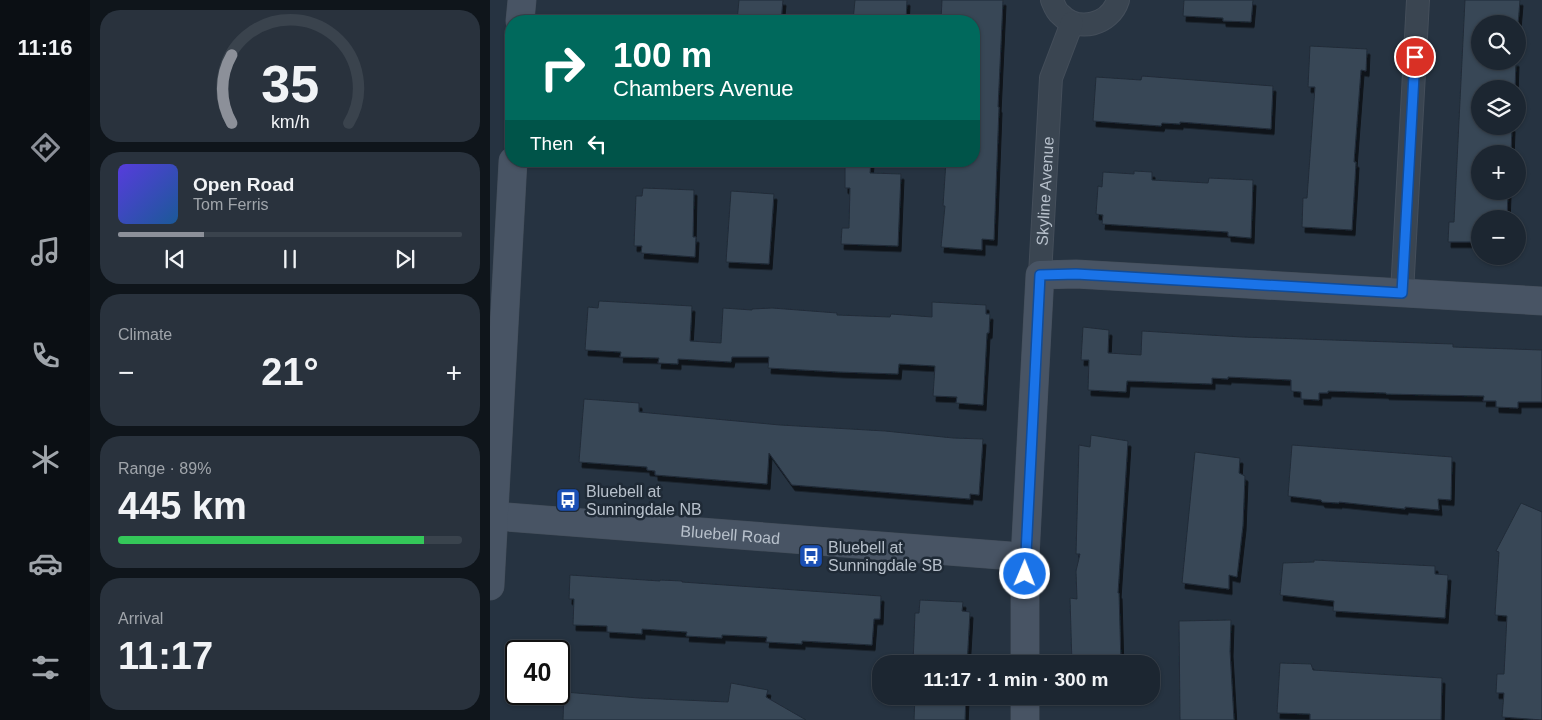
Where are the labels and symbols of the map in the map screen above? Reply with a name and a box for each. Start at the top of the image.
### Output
pin [1394,36,1436,78]
street label: Skyline Avenue [1034,136,1057,246]
place label: Bluebell at Sunningdale NB [586,483,702,518]
bus stop icon: Bluebell at Sunningdale NB [555,487,581,513]
street label: Bluebell Road [680,522,781,547]
place label: Bluebell at Sunningdale SB [828,539,943,574]
bus stop icon: Bluebell at Sunningdale SB [798,543,824,569]
position arrow [998,547,1050,599]
speed limit sign: 40 [505,640,570,705]

